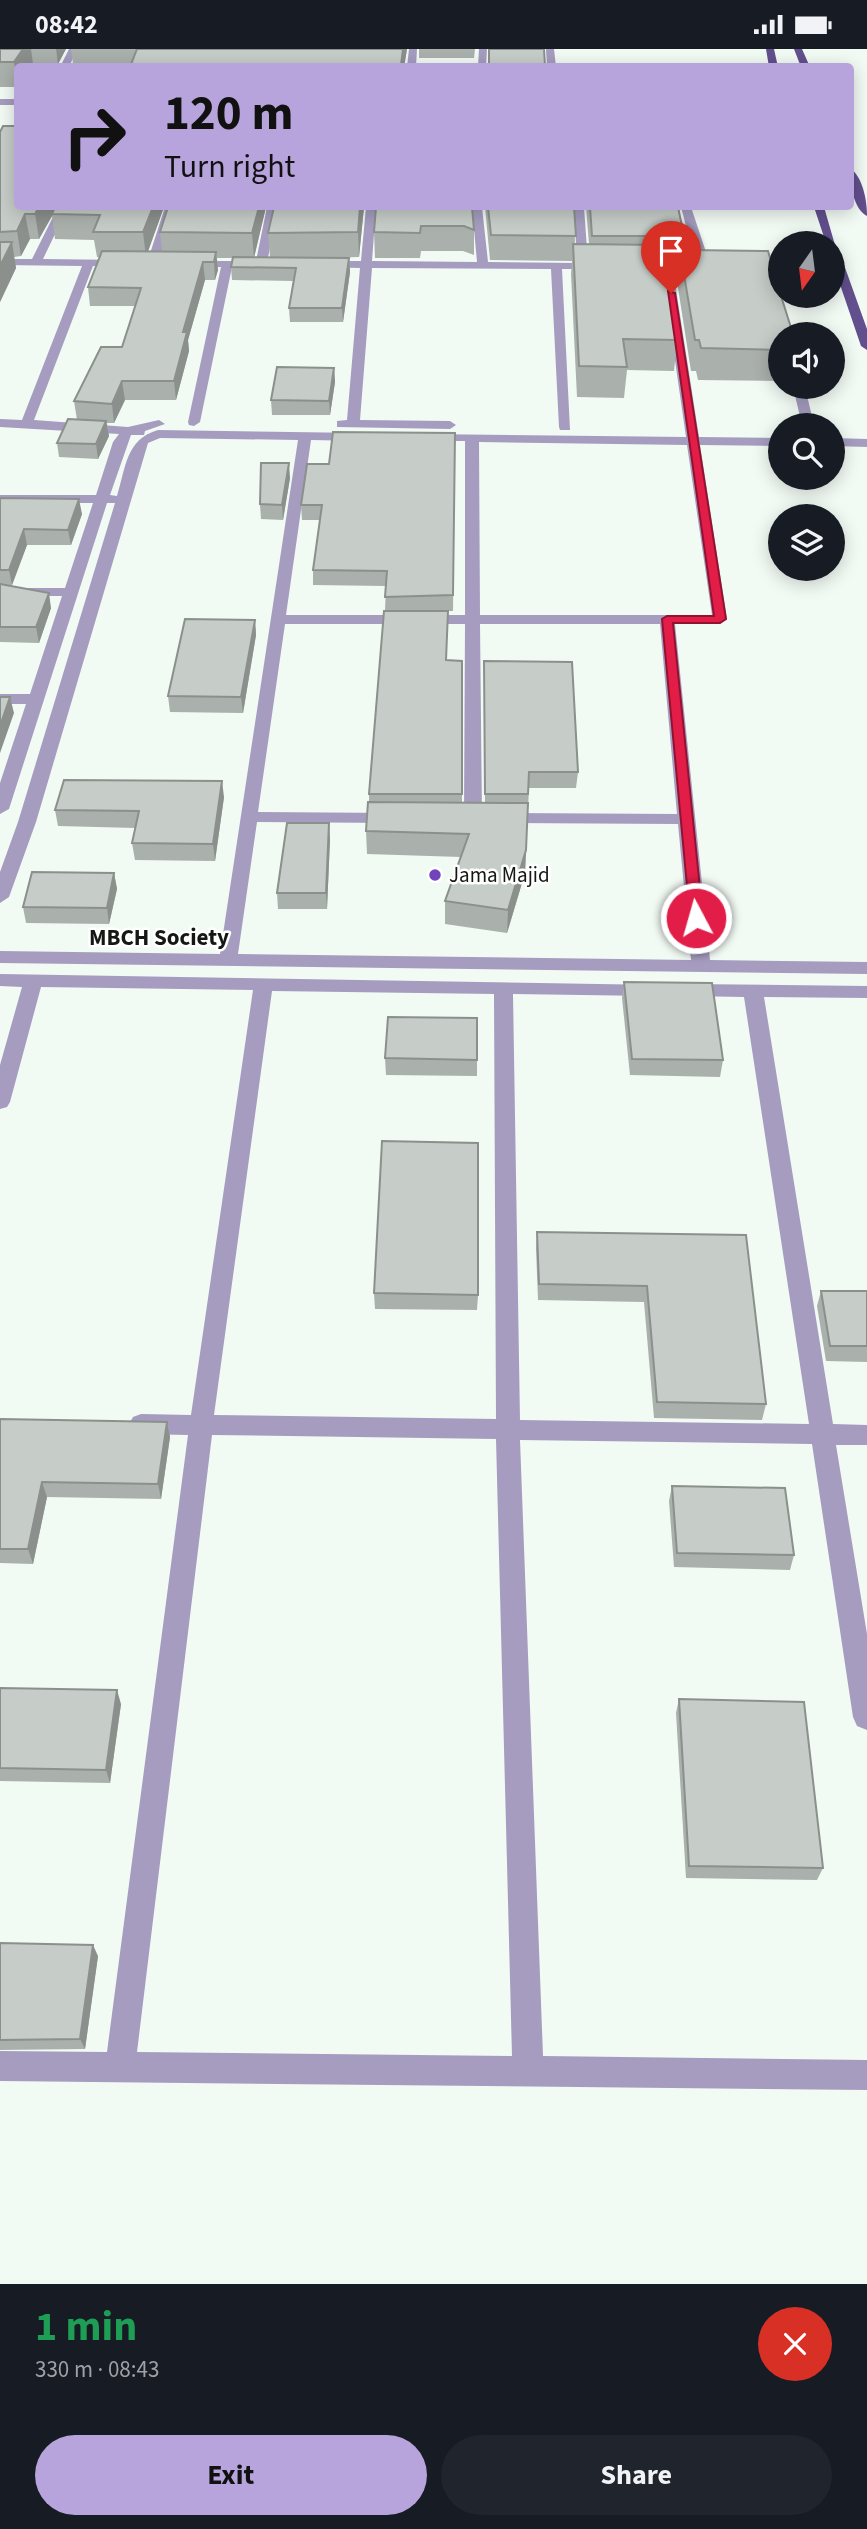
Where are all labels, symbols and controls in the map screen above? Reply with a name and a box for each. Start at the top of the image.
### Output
text: 08:42 [35,6,98,43]
text: 120 m [164,79,293,149]
icon: right [49,91,140,182]
text: Turn right [164,144,295,190]
pin [641,221,701,293]
north arrow [768,231,845,308]
map controls [768,231,845,581]
icon: arrive [652,232,690,270]
button: sound [768,322,845,399]
button: search [768,413,845,490]
button: layers [768,504,845,581]
place label: Jama Majid [449,860,550,890]
marker: Jama Majid [427,867,443,883]
position arrow [659,881,733,955]
district label: MBCH Society [89,921,229,954]
text: 1 min [35,2297,137,2357]
button: close [758,2307,832,2381]
text: 330 m · 08:43 [35,2353,159,2386]
button: Exit [35,2435,427,2515]
button: Share [441,2435,832,2515]

